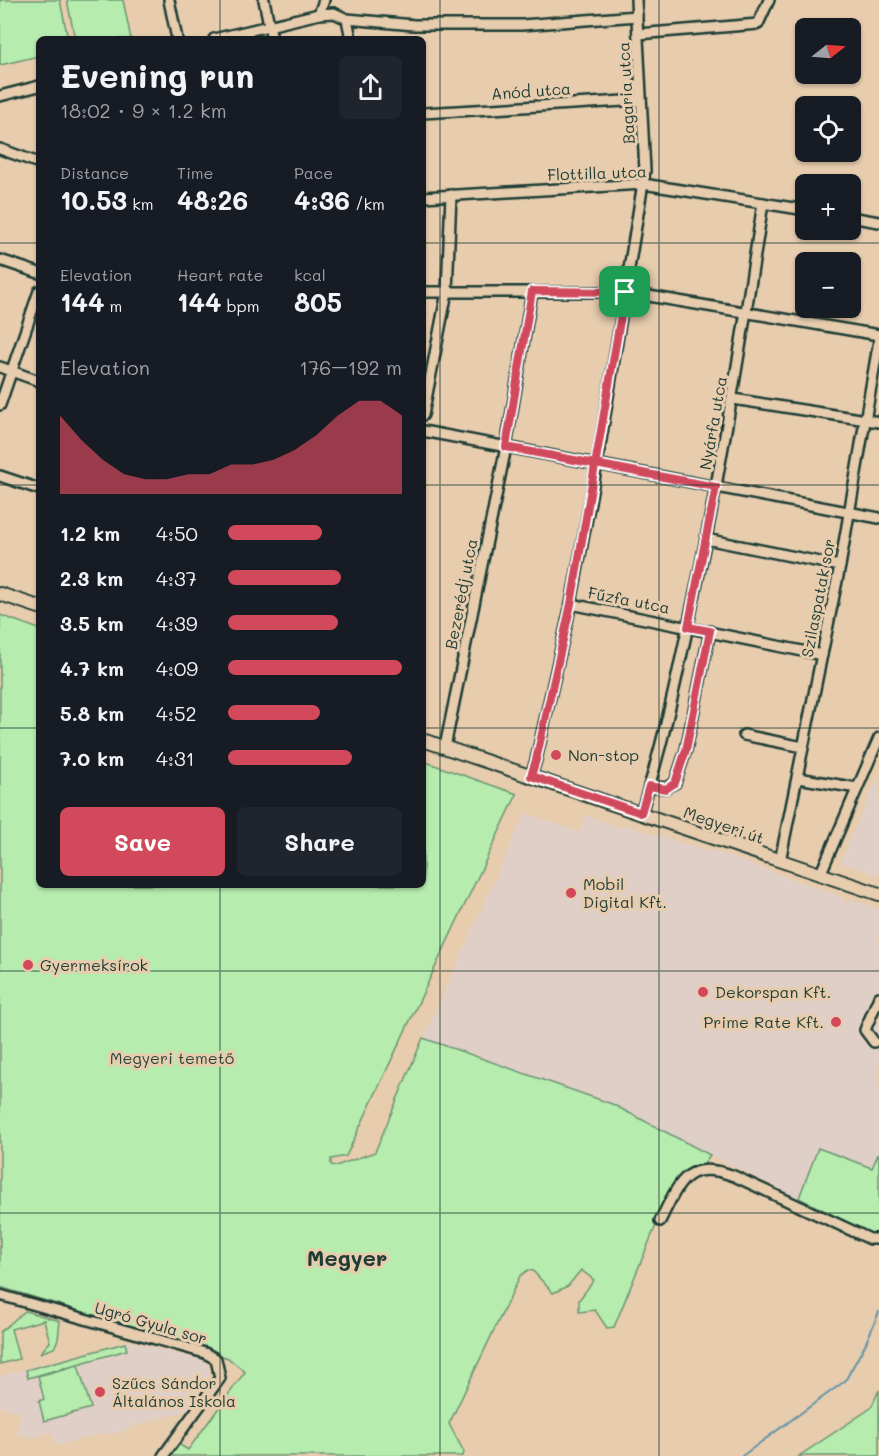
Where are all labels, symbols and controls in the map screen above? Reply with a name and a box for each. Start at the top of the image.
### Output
north arrow [795,18,861,84]
map controls [795,18,861,318]
street label: Bagaria utca [612,41,639,145]
text: Evening run [60,53,254,96]
button: share [339,56,402,119]
street label: Anód utca [490,77,572,104]
button: locate [795,96,861,162]
text: 18:02 · 9 × 1.2 km [60,97,227,123]
street label: Flottilla utca [547,160,647,185]
text: Distance [60,162,129,183]
text: Time [177,162,213,183]
text: Pace [294,162,333,183]
button: + [795,174,861,240]
text: 10.53 [60,183,127,217]
text: 48:26 [177,183,248,217]
text: 4:36 [294,183,350,217]
text: km [127,193,153,214]
text: /km [350,193,385,214]
button: − [795,252,861,318]
text: Elevation [60,264,132,285]
text: Heart rate [177,264,263,285]
text: kcal [294,264,326,285]
pin [599,266,650,317]
icon: arrive [608,275,641,308]
text: 144 [60,285,105,319]
text: 144 [177,285,222,319]
text: 805 [294,285,342,319]
text: m [105,295,122,316]
text: bpm [222,295,259,316]
text: Elevation [60,354,150,380]
text: 176–192 m [299,354,402,380]
street label: Nyárfa utca [694,374,731,471]
text: 1.2 km [60,520,120,546]
text: 4:50 [156,520,198,546]
street label: Bezerédj utca [439,537,482,651]
street label: Szilaspatak sor [796,537,839,659]
text: 2.3 km [60,565,123,591]
text: 4:37 [156,565,197,591]
street label: Fűzfa utca [586,581,672,618]
text: 3.5 km [60,610,124,636]
text: 4:39 [156,610,197,636]
text: 4.7 km [60,655,124,681]
text: 4:09 [156,655,198,681]
text: 5.8 km [60,700,124,726]
text: 4:52 [156,700,197,726]
place label: Non-stop [568,744,639,765]
text: 7.0 km [60,745,124,771]
text: 4:31 [156,745,195,771]
marker: Non-stop [549,748,563,762]
street label: Megyeri út [681,801,767,848]
button: Save [60,807,225,876]
button: Share [237,807,402,876]
place label: Mobil Digital Kft. [583,873,667,912]
marker: Mobil Digital Kft. [564,886,578,900]
place label: Gyermeksírok [40,954,148,975]
marker: Gyermeksírok [21,958,35,972]
place label: Dekorspan Kft. [715,981,831,1002]
marker: Dekorspan Kft. [696,985,710,999]
place label: Prime Rate Kft. [704,1011,824,1032]
marker: Prime Rate Kft. [829,1015,843,1029]
park label: Megyeri temető [110,1047,234,1068]
district label: Megyer [307,1243,387,1272]
street label: Ugró Gyula sor [93,1296,210,1349]
place label: Szűcs Sándor Általános Iskola [112,1372,236,1411]
marker: Szűcs Sándor Általános Iskola [93,1385,107,1399]

